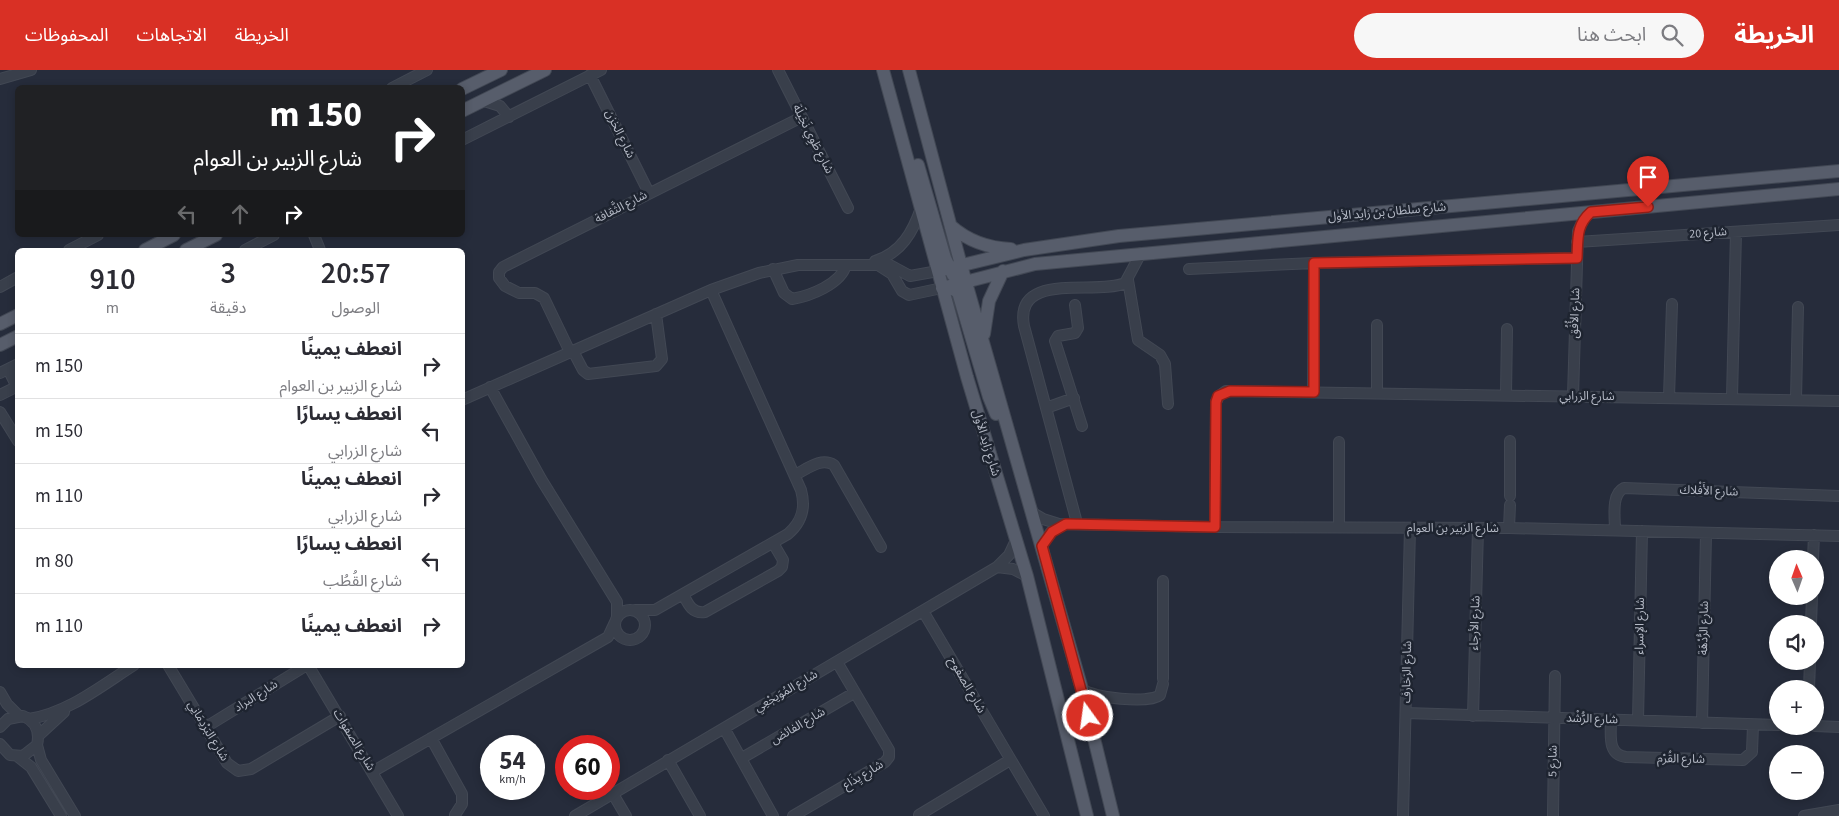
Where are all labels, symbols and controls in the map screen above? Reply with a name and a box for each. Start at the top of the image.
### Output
search box [1354,13,1704,58]
text: الخريطة [1734,18,1814,53]
icon: search [1658,21,1686,49]
text: ابحث هنا [1577,22,1646,49]
text: المحفوظات [25,23,109,48]
text: الاتجاهات [137,23,207,48]
text: الخريطة [235,23,289,48]
text: 150 m [270,90,362,140]
street label: شارع طَوِي نَخِيلَة [787,101,838,177]
icon: right [380,105,445,170]
street label: شارع الخزن [601,107,639,161]
text: شارع الزبير بن العوام [193,143,362,175]
pin [1627,156,1669,207]
icon: arrive [1634,163,1662,191]
street label: شارع الثَّقافة [591,186,650,227]
street label: شارع سلطان بن زايد الأول [1327,198,1447,226]
icon: left [173,200,201,228]
icon: ahead [226,200,254,228]
icon: right [279,200,307,228]
street label: شارع 20 [1689,223,1727,243]
text: 3 [220,252,236,295]
text: 20:57 [321,252,391,295]
text: 910 [89,258,136,301]
street label: شارع الأُفُق [1564,287,1584,339]
text: m [106,297,119,319]
text: دقيقة [210,297,246,319]
text: الوصول [331,297,380,319]
text: انعطف يمينًا [301,336,402,363]
icon: right [417,352,445,380]
text: 150 m [35,353,83,380]
text: شارع الزبير بن العوام [279,375,402,397]
street label: شارع الزرابي [1559,388,1615,405]
text: انعطف يسارًا [296,401,402,428]
street label: شارع زايد الأول [968,408,1004,478]
icon: left [417,417,445,445]
text: 150 m [35,418,83,445]
text: شارع الزرابي [328,440,402,462]
text: انعطف يمينًا [301,466,402,493]
street label: شارع الأَفْلاك [1679,481,1739,501]
icon: right [417,482,445,510]
text: 110 m [35,483,83,510]
text: شارع الزرابي [328,505,402,527]
street label: شارع الزبير بن العوام [1407,520,1499,537]
text: انعطف يسارًا [296,531,402,558]
icon: left [417,547,445,575]
text: 80 m [35,548,73,575]
north arrow [1769,550,1824,605]
map controls [1769,550,1824,800]
text: شارع القُطُب [323,570,402,592]
street label: شارع الأرجاء [1466,595,1484,651]
street label: شارع الإسراء [1631,597,1649,655]
street label: شارع الرُّدْهَة [1695,601,1713,655]
icon: right [417,612,445,640]
text: 110 m [35,613,83,640]
text: انعطف يمينًا [301,613,402,640]
button: sound [1769,615,1824,670]
street label: شارع الزخارف [1398,641,1416,703]
street label: شارع الصفوح [944,654,990,716]
street label: شارع المُوَيجْعِي [751,666,821,717]
street label: شارع البراد [231,676,281,716]
button: + [1769,680,1824,735]
position arrow [1061,689,1113,741]
street label: شارع البَرْدِمَانِي [183,698,233,765]
street label: شارع الفائض [767,703,829,749]
street label: شارع الصفوات [329,706,379,774]
street label: شارع الرُّشْد [1566,709,1618,728]
speed limit sign: 60 [555,735,620,800]
text: 54 [499,743,526,779]
street label: شارع 5 [1544,745,1562,777]
button: − [1769,745,1824,800]
street label: شارع القُرْم [1657,750,1705,768]
street label: شارع يِذَاع [839,756,887,794]
text: km/h [499,771,526,788]

